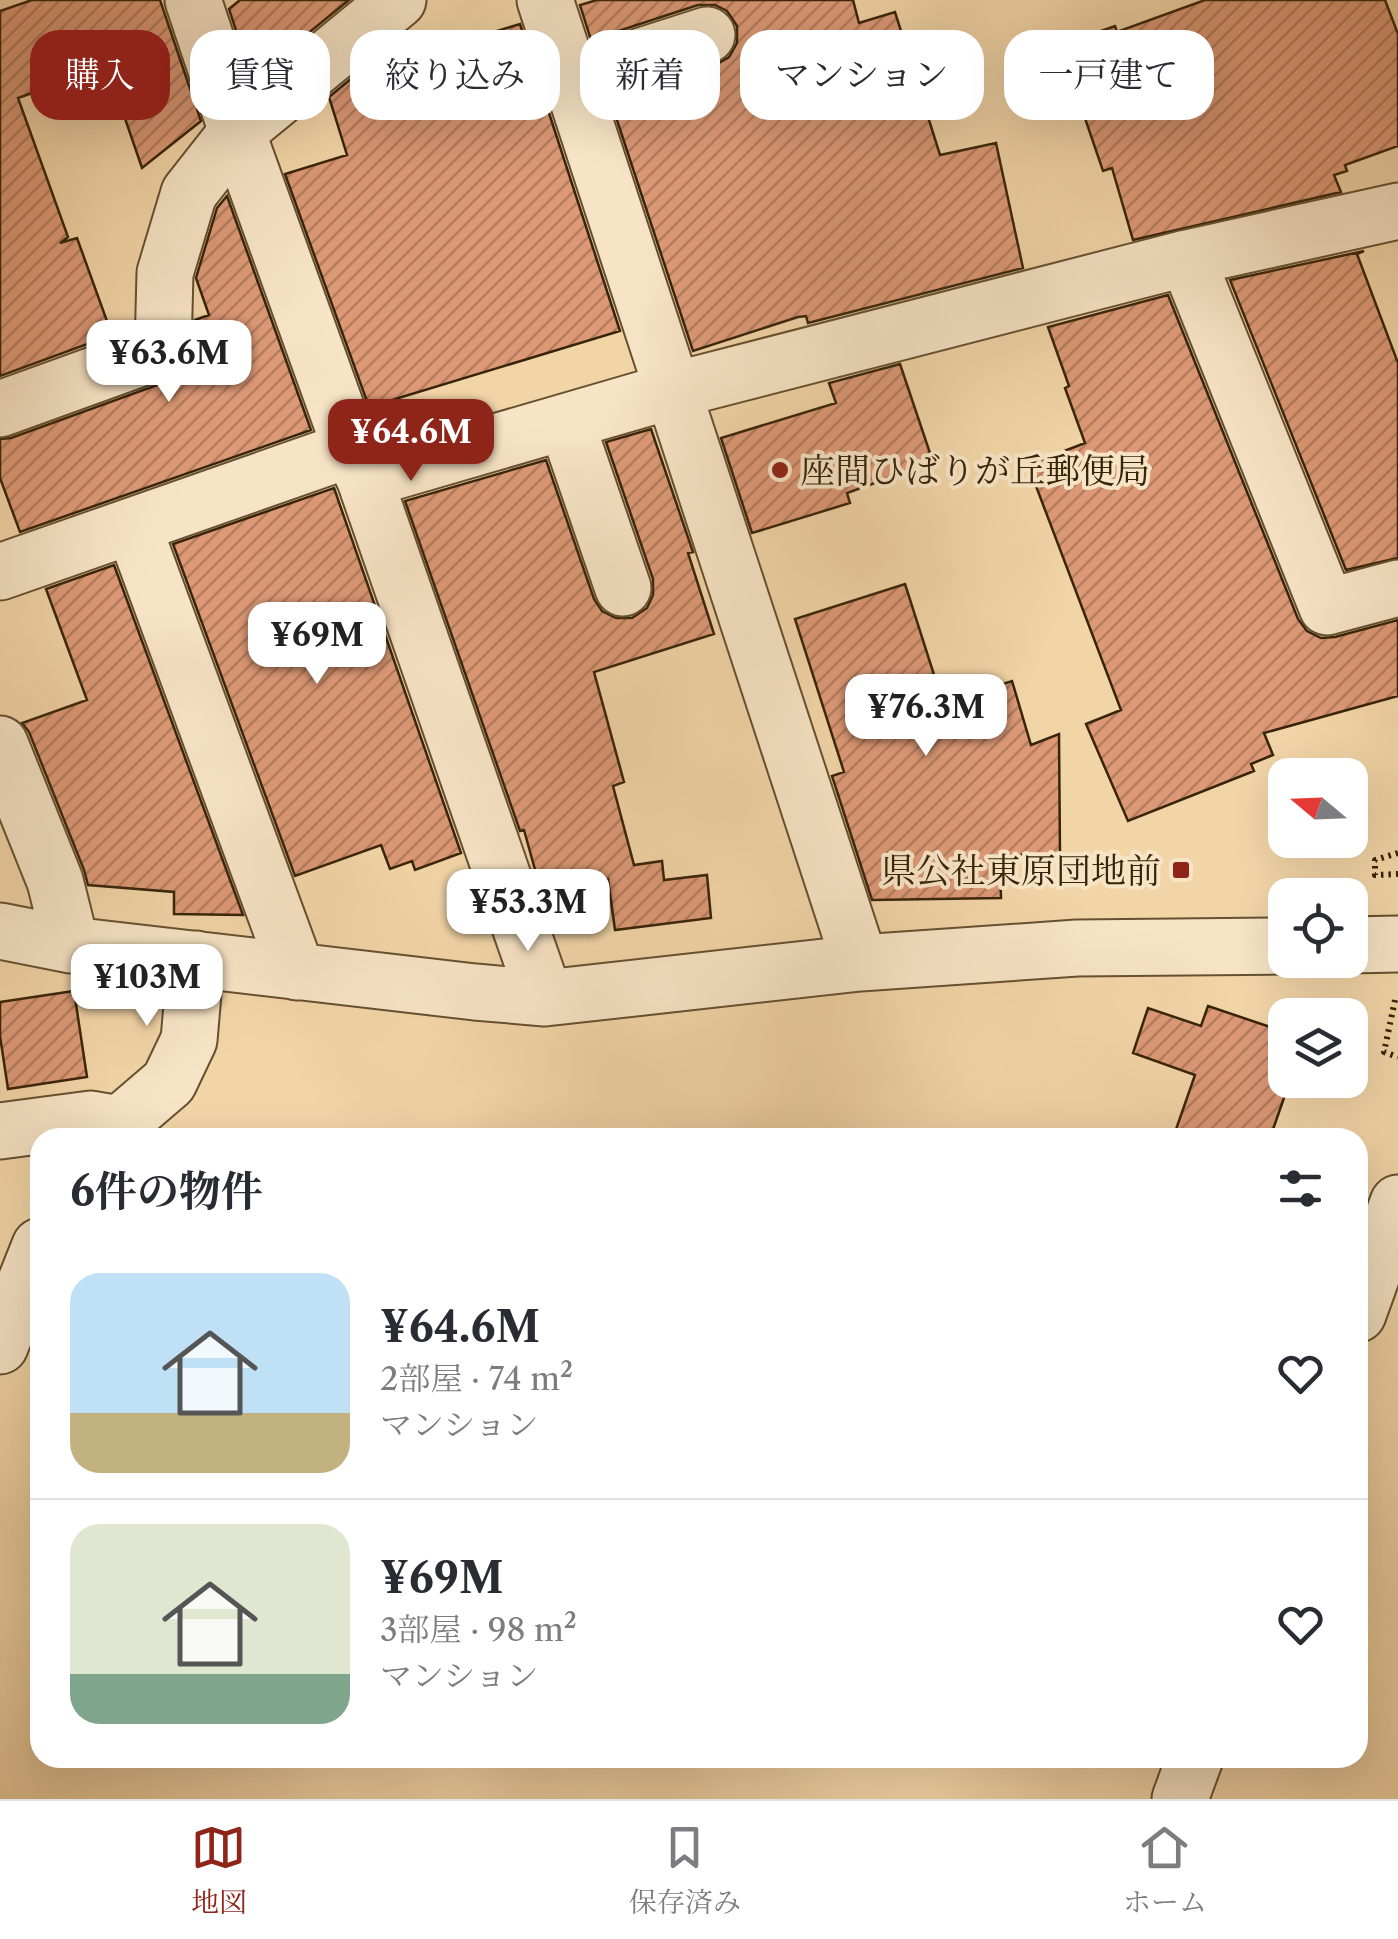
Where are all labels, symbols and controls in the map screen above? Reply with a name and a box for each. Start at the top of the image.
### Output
chip: 購入 [30,30,170,120]
chip: 賃貸 [190,30,330,120]
chip: 絞り込み [350,30,560,120]
chip: 新着 [580,30,720,120]
chip: マンション [740,30,984,120]
chip: 一戸建て [1004,30,1214,120]
pin: ¥63.6M [88,320,250,405]
text: ¥63.6M [108,333,230,372]
pin: ¥64.6M [330,399,492,484]
text: ¥64.6M [350,412,472,451]
place label: 座間ひばりが丘郵便局 [800,449,1150,492]
marker: 座間ひばりが丘郵便局 [769,459,791,481]
pin: ¥69M [258,602,376,687]
text: ¥69M [270,615,364,654]
pin: ¥76.3M [845,674,1007,759]
text: ¥76.3M [867,687,985,726]
north arrow [1268,758,1368,858]
map controls [1268,758,1368,1098]
place label: 県公社東原団地前 [881,849,1161,892]
marker: 県公社東原団地前 [1170,859,1192,881]
pin: ¥53.3M [447,869,609,954]
button: locate [1268,878,1368,978]
text: ¥53.3M [469,882,587,921]
pin: ¥103M [77,944,217,1029]
text: ¥103M [93,957,201,996]
button: layers [1268,998,1368,1098]
icon: filters [1273,1161,1328,1216]
text: 6件の物件 [70,1165,263,1217]
text: ¥64.6M [380,1301,540,1353]
icon: home [150,1313,270,1433]
icon: heart [1273,1346,1328,1401]
text: 2部屋 · 74 m² [380,1359,573,1398]
text: マンション [380,1405,539,1444]
text: ¥69M [380,1552,504,1604]
icon: home [150,1564,270,1684]
icon: heart [1273,1597,1328,1652]
text: 3部屋 · 98 m² [380,1610,577,1649]
text: マンション [380,1656,539,1695]
tab: 地図 [191,1820,247,1920]
tab: 保存済み [629,1820,741,1920]
tab: ホーム [1123,1820,1207,1920]

